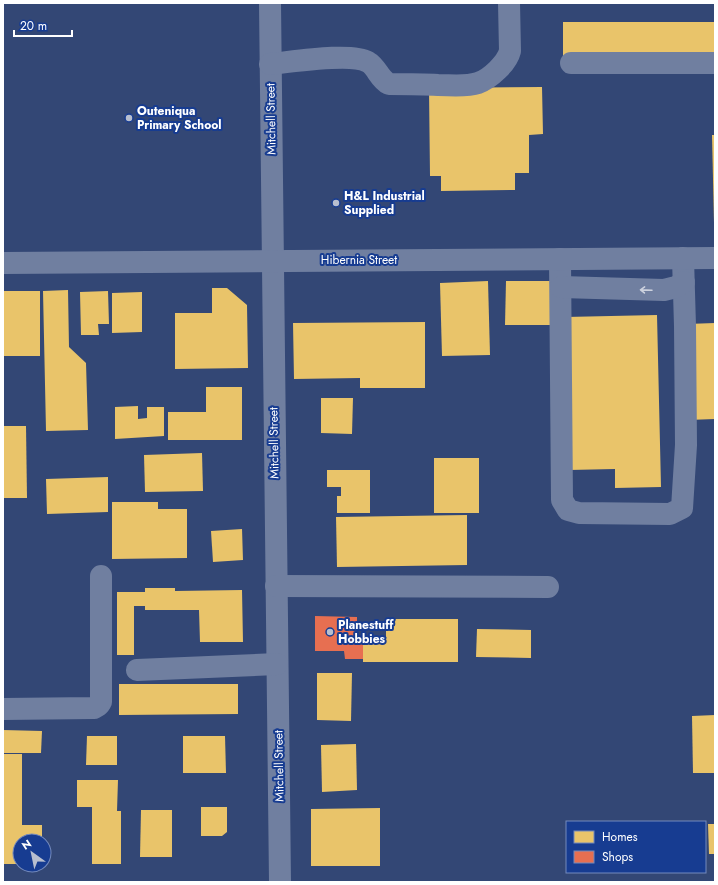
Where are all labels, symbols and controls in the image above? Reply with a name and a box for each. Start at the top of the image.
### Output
scale bar [14,12,72,38]
text: 20 m [20,17,47,35]
street label: Mitchell Street [261,83,281,155]
place label: Outeniqua Primary School [137,102,222,134]
marker: Outeniqua Primary School [124,113,134,123]
place label: H&L Industrial Supplied [344,187,425,219]
marker: H&L Industrial Supplied [331,198,341,208]
street label: Hibernia Street [321,251,397,269]
one-way arrow [640,286,653,293]
street label: Mitchell Street [264,407,284,479]
place label: Planestuff Hobbies [338,616,394,648]
marker: Planestuff Hobbies [325,627,335,637]
street label: Mitchell Street [269,730,289,802]
legend [566,821,706,873]
text: Homes [602,828,638,846]
north arrow [12,833,52,873]
text: N [19,836,35,854]
text: Shops [602,848,633,866]

